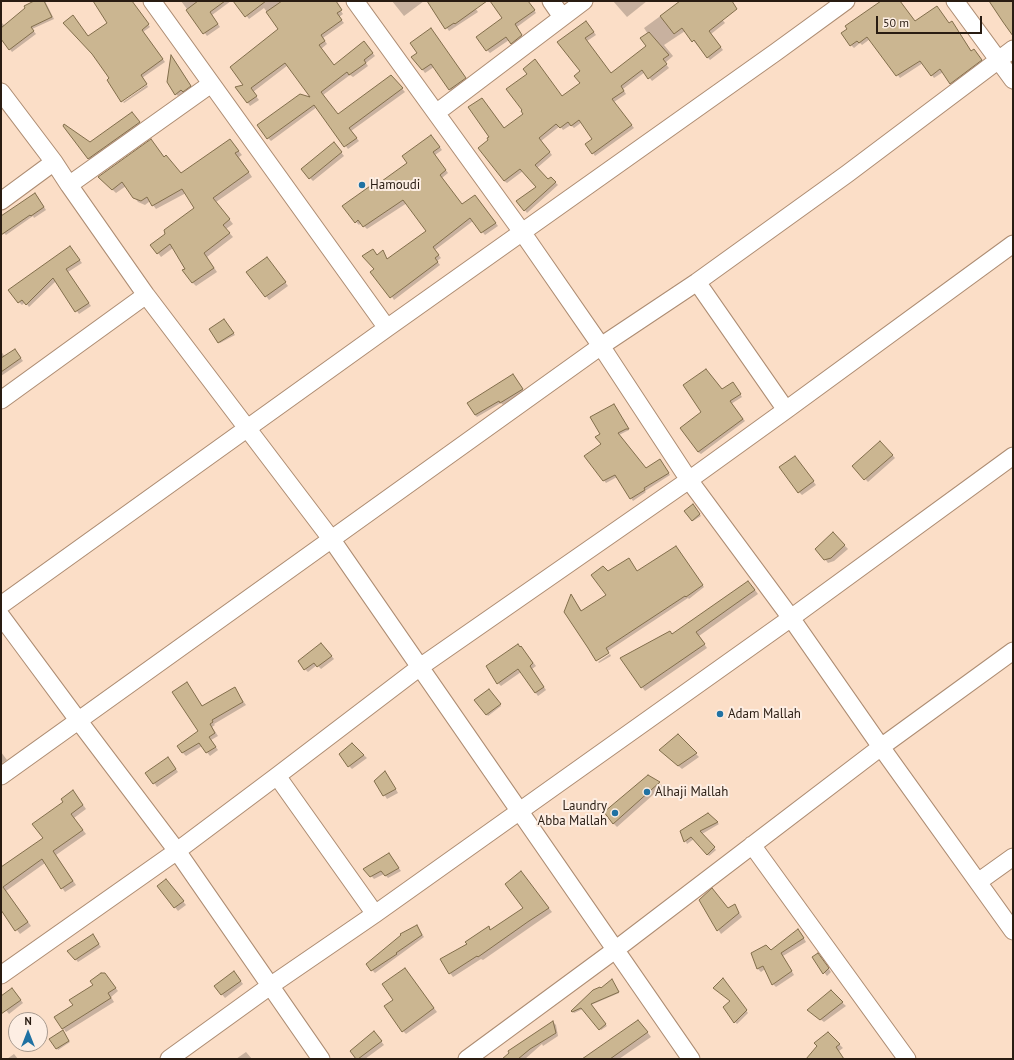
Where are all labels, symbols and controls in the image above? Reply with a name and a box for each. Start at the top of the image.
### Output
scale bar [878,8,984,34]
text: 50 m [883,15,909,30]
place label: Hamoudi [370,177,420,193]
marker: Hamoudi [357,180,367,190]
place label: Adam Mallah [728,706,801,722]
marker: Adam Mallah [715,709,725,719]
place label: Alhaji Mallah [655,784,728,800]
marker: Alhaji Mallah [642,787,652,797]
place label: Laundry Abba Mallah [538,798,607,829]
marker: Laundry Abba Mallah [610,808,620,818]
north arrow [8,1012,48,1052]
text: N [24,1014,32,1028]

